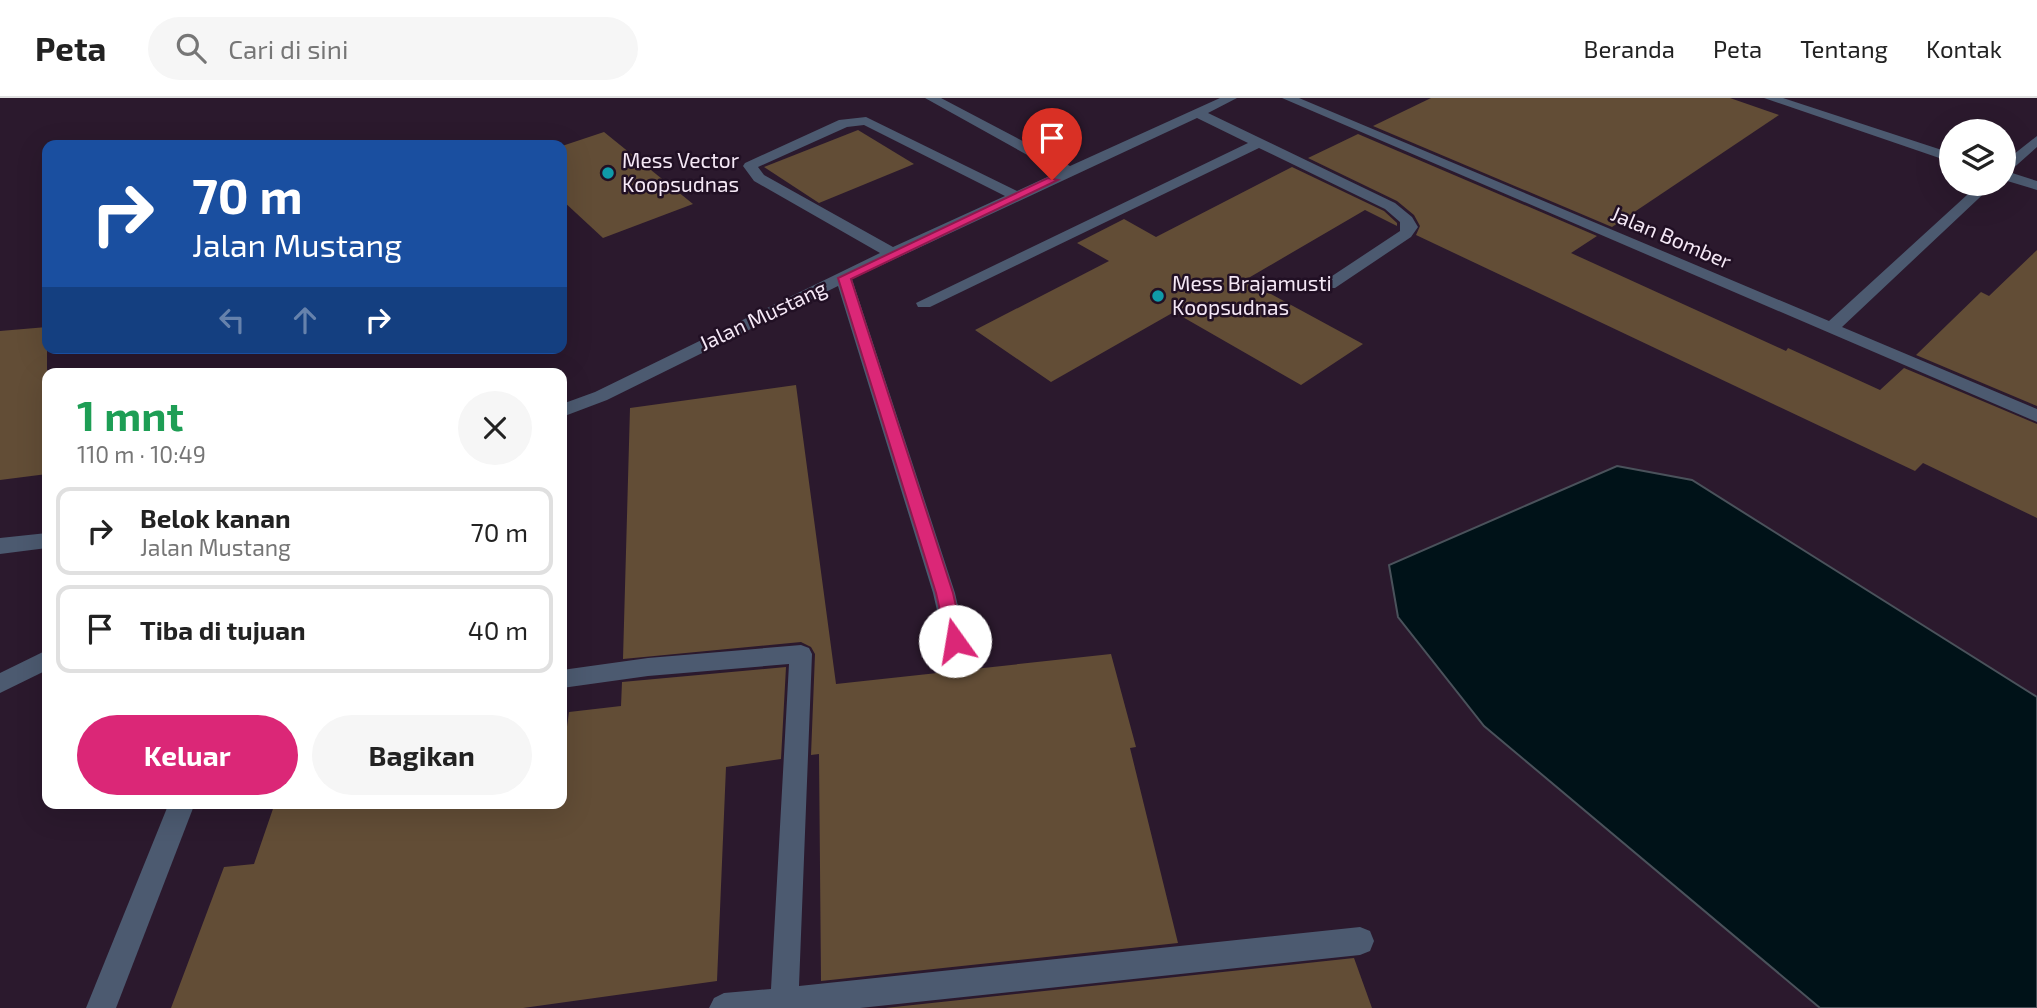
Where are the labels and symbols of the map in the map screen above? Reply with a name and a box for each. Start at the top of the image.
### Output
pin [1022,108,1082,180]
place label: Mess Vector Koopsudnas [622,147,740,196]
marker: Mess Vector Koopsudnas [600,165,616,181]
street label: Jalan Bomber [1608,200,1736,273]
place label: Mess Brajamusti Koopsudnas [1172,270,1332,319]
street label: Jalan Mustang [695,274,830,355]
marker: Mess Brajamusti Koopsudnas [1150,288,1166,304]
position arrow [918,604,992,678]

